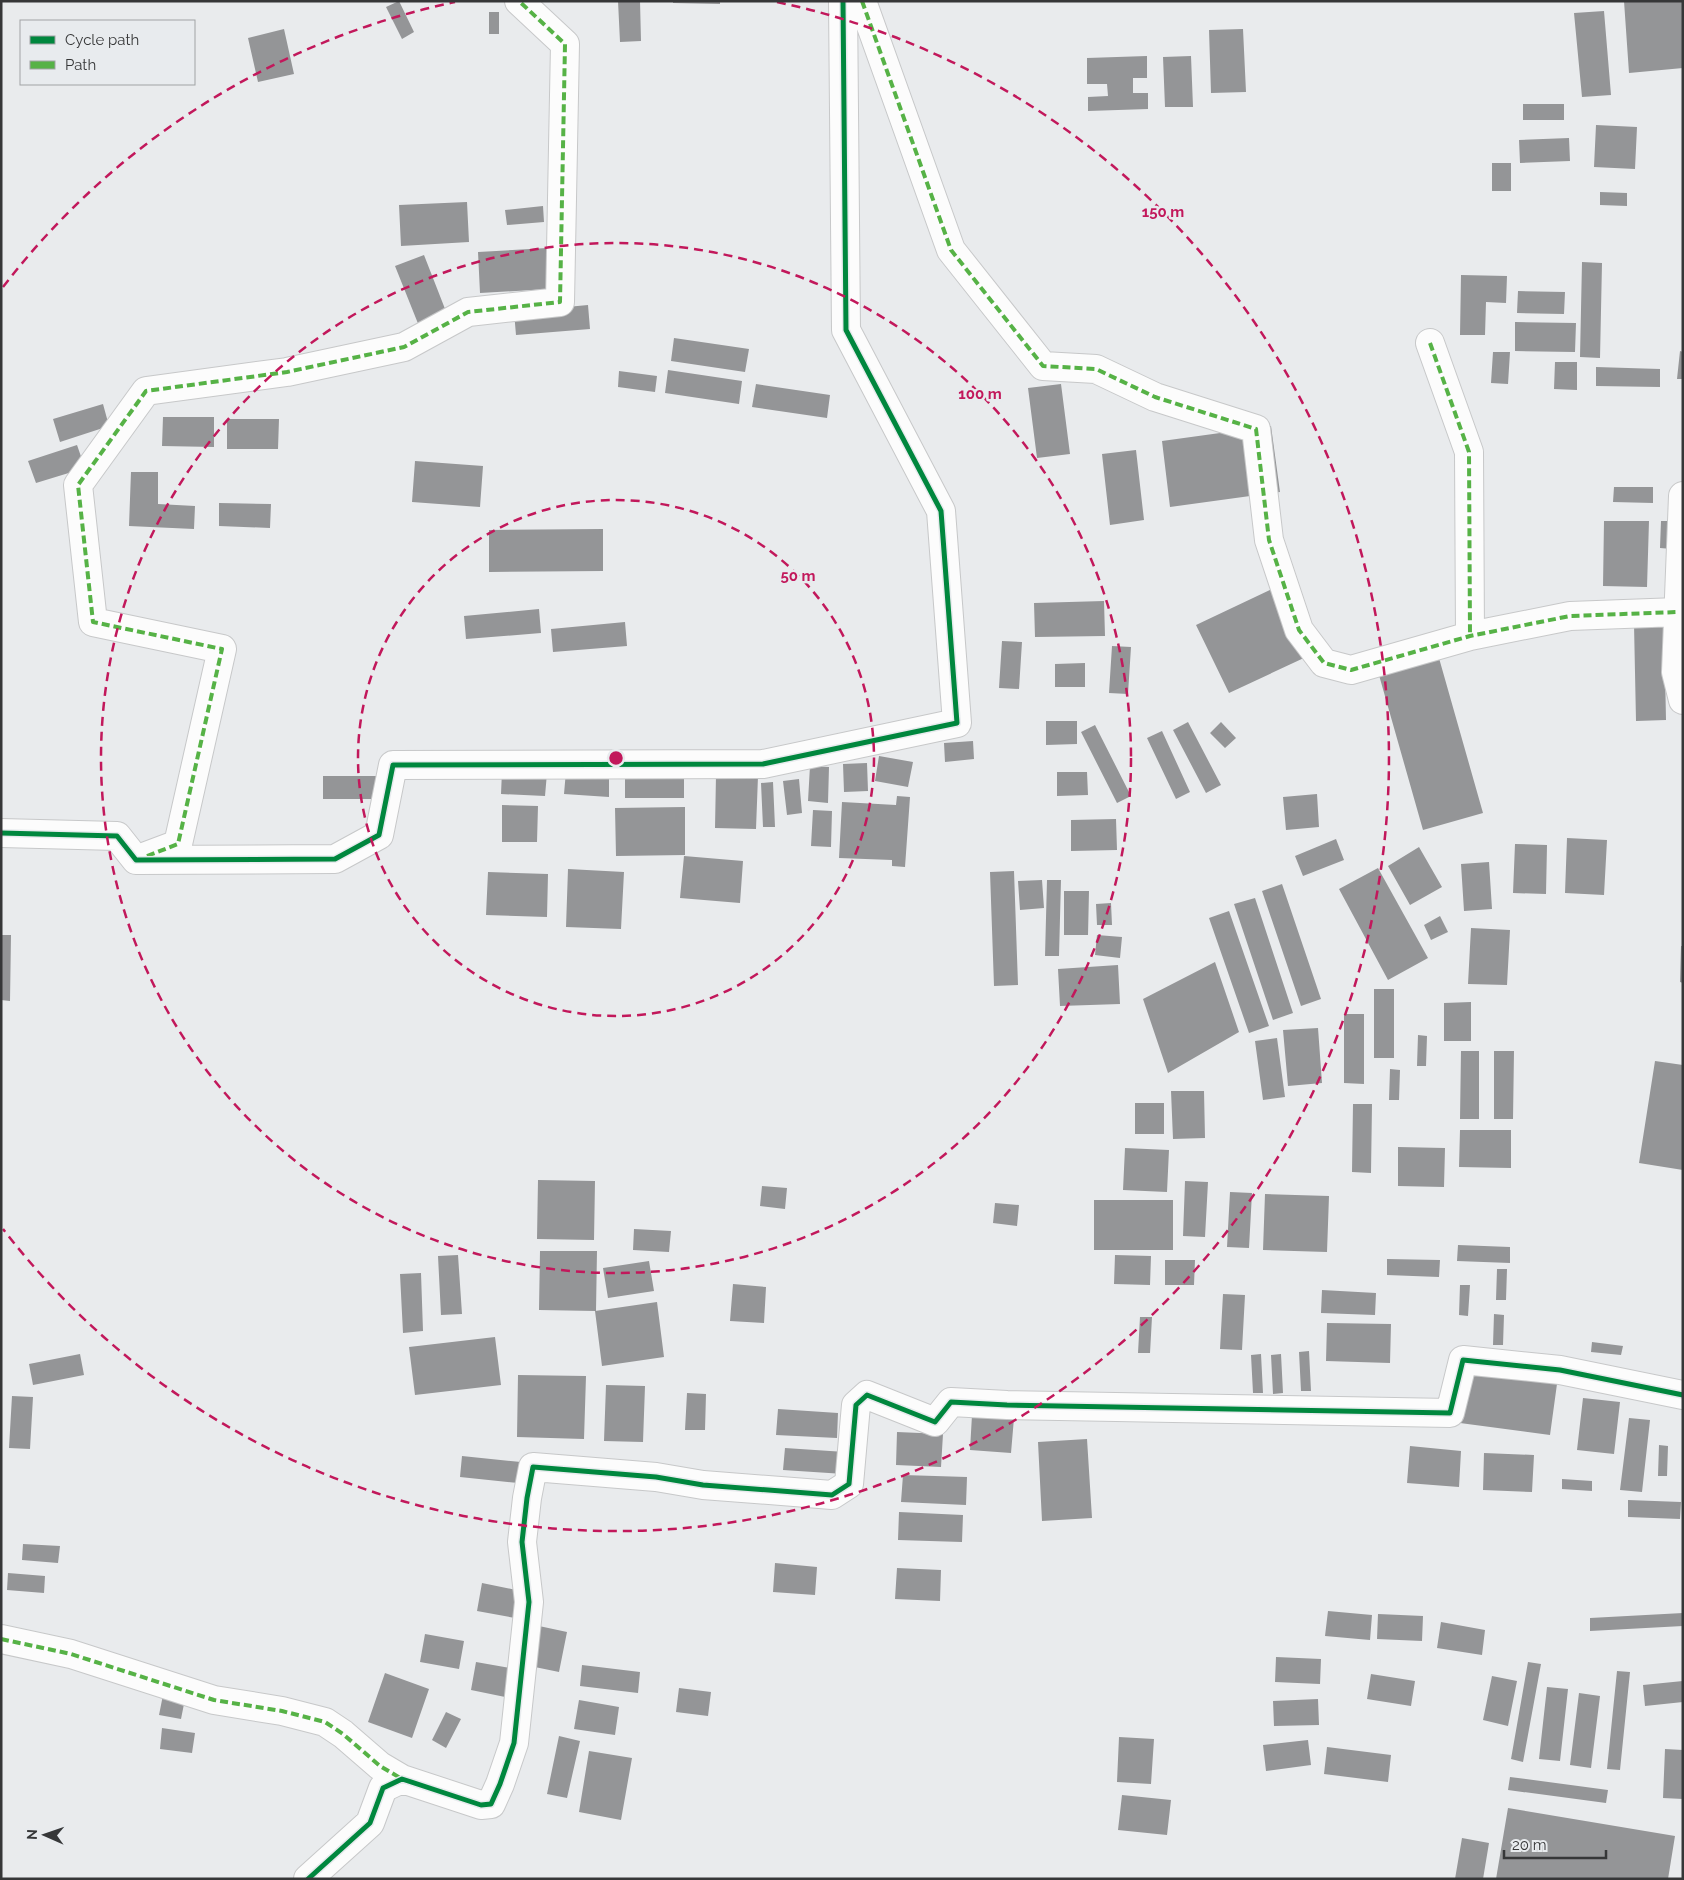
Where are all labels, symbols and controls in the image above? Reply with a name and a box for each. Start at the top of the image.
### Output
legend [20,20,195,85]
text: Cycle path [65,31,139,49]
text: Path [65,56,96,74]
text: 150 m [1142,203,1184,221]
text: 100 m [958,385,1002,403]
text: 50 m [780,567,816,585]
centre of rings [607,749,625,767]
north arrow [20,1810,70,1860]
scale bar [1504,1828,1606,1860]
text: N [24,1829,40,1840]
text: 20 m [1512,1836,1547,1854]

